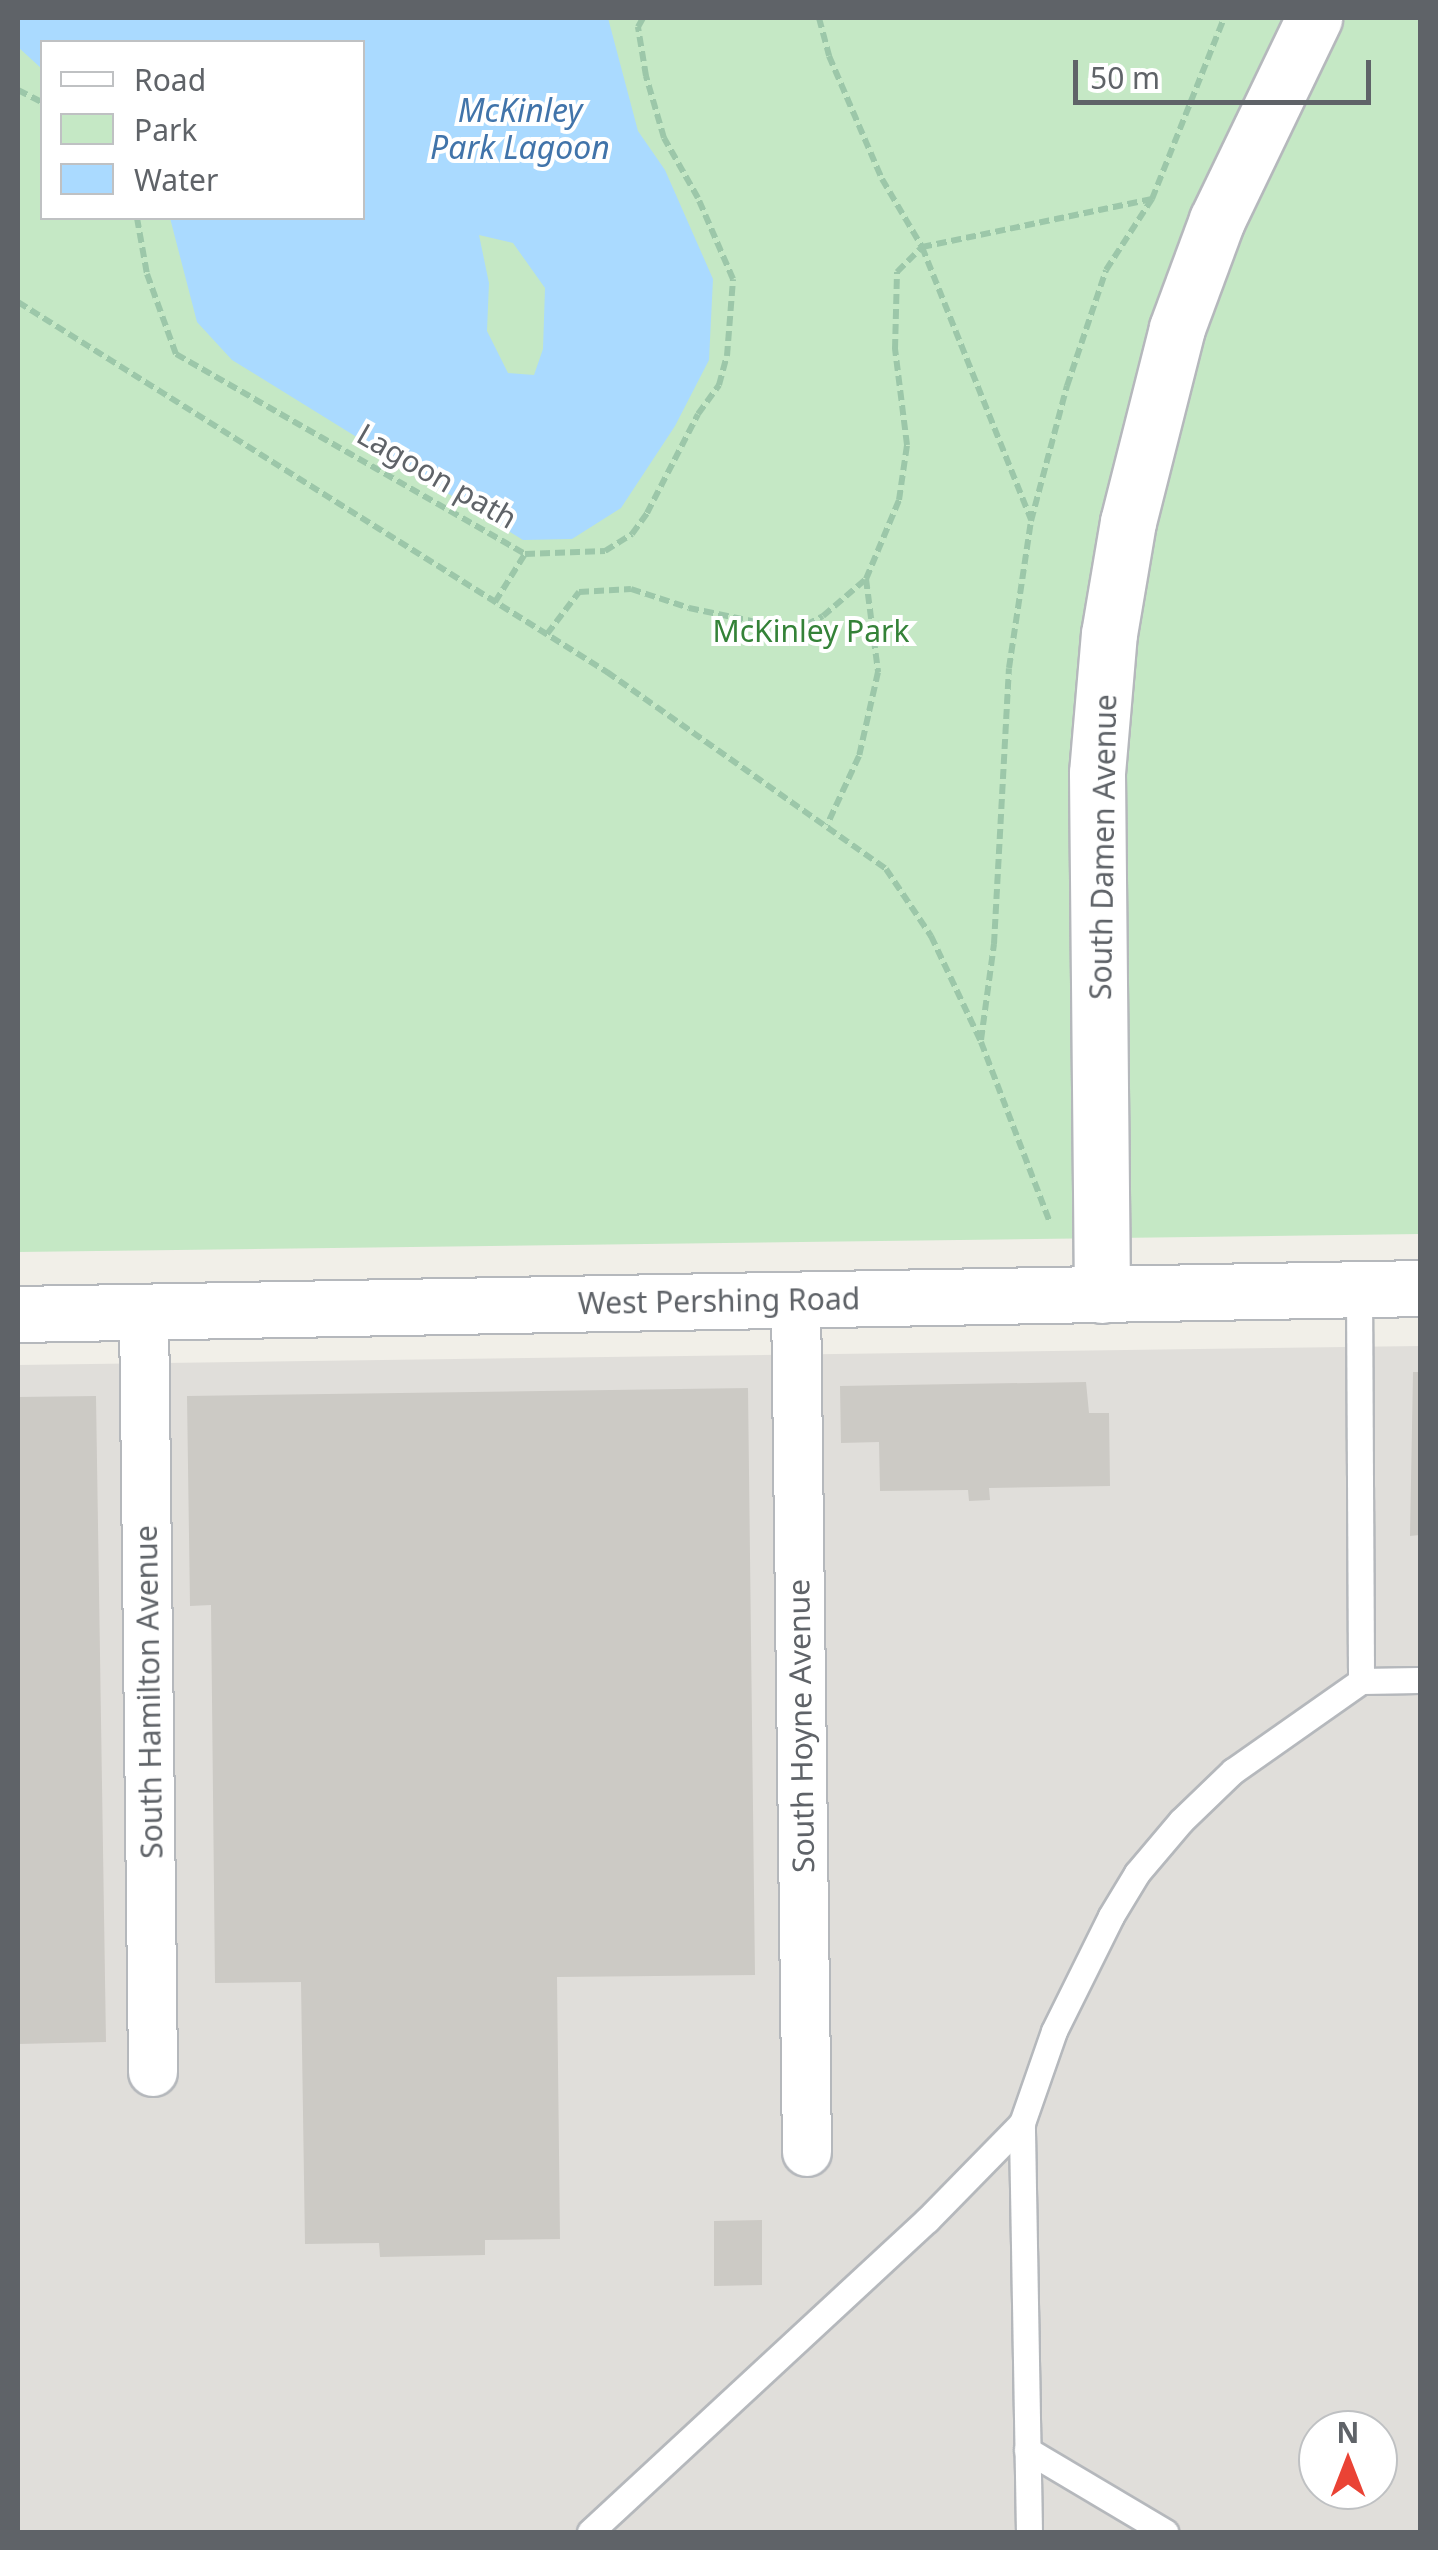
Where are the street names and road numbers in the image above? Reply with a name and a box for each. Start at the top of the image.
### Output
street label: Lagoon path [351,416,523,536]
street label: South Damen Avenue [1082,694,1124,1000]
street label: West Pershing Road [578,1281,860,1321]
street label: South Hamilton Avenue [128,1525,170,1859]
street label: South Hoyne Avenue [780,1579,822,1873]

